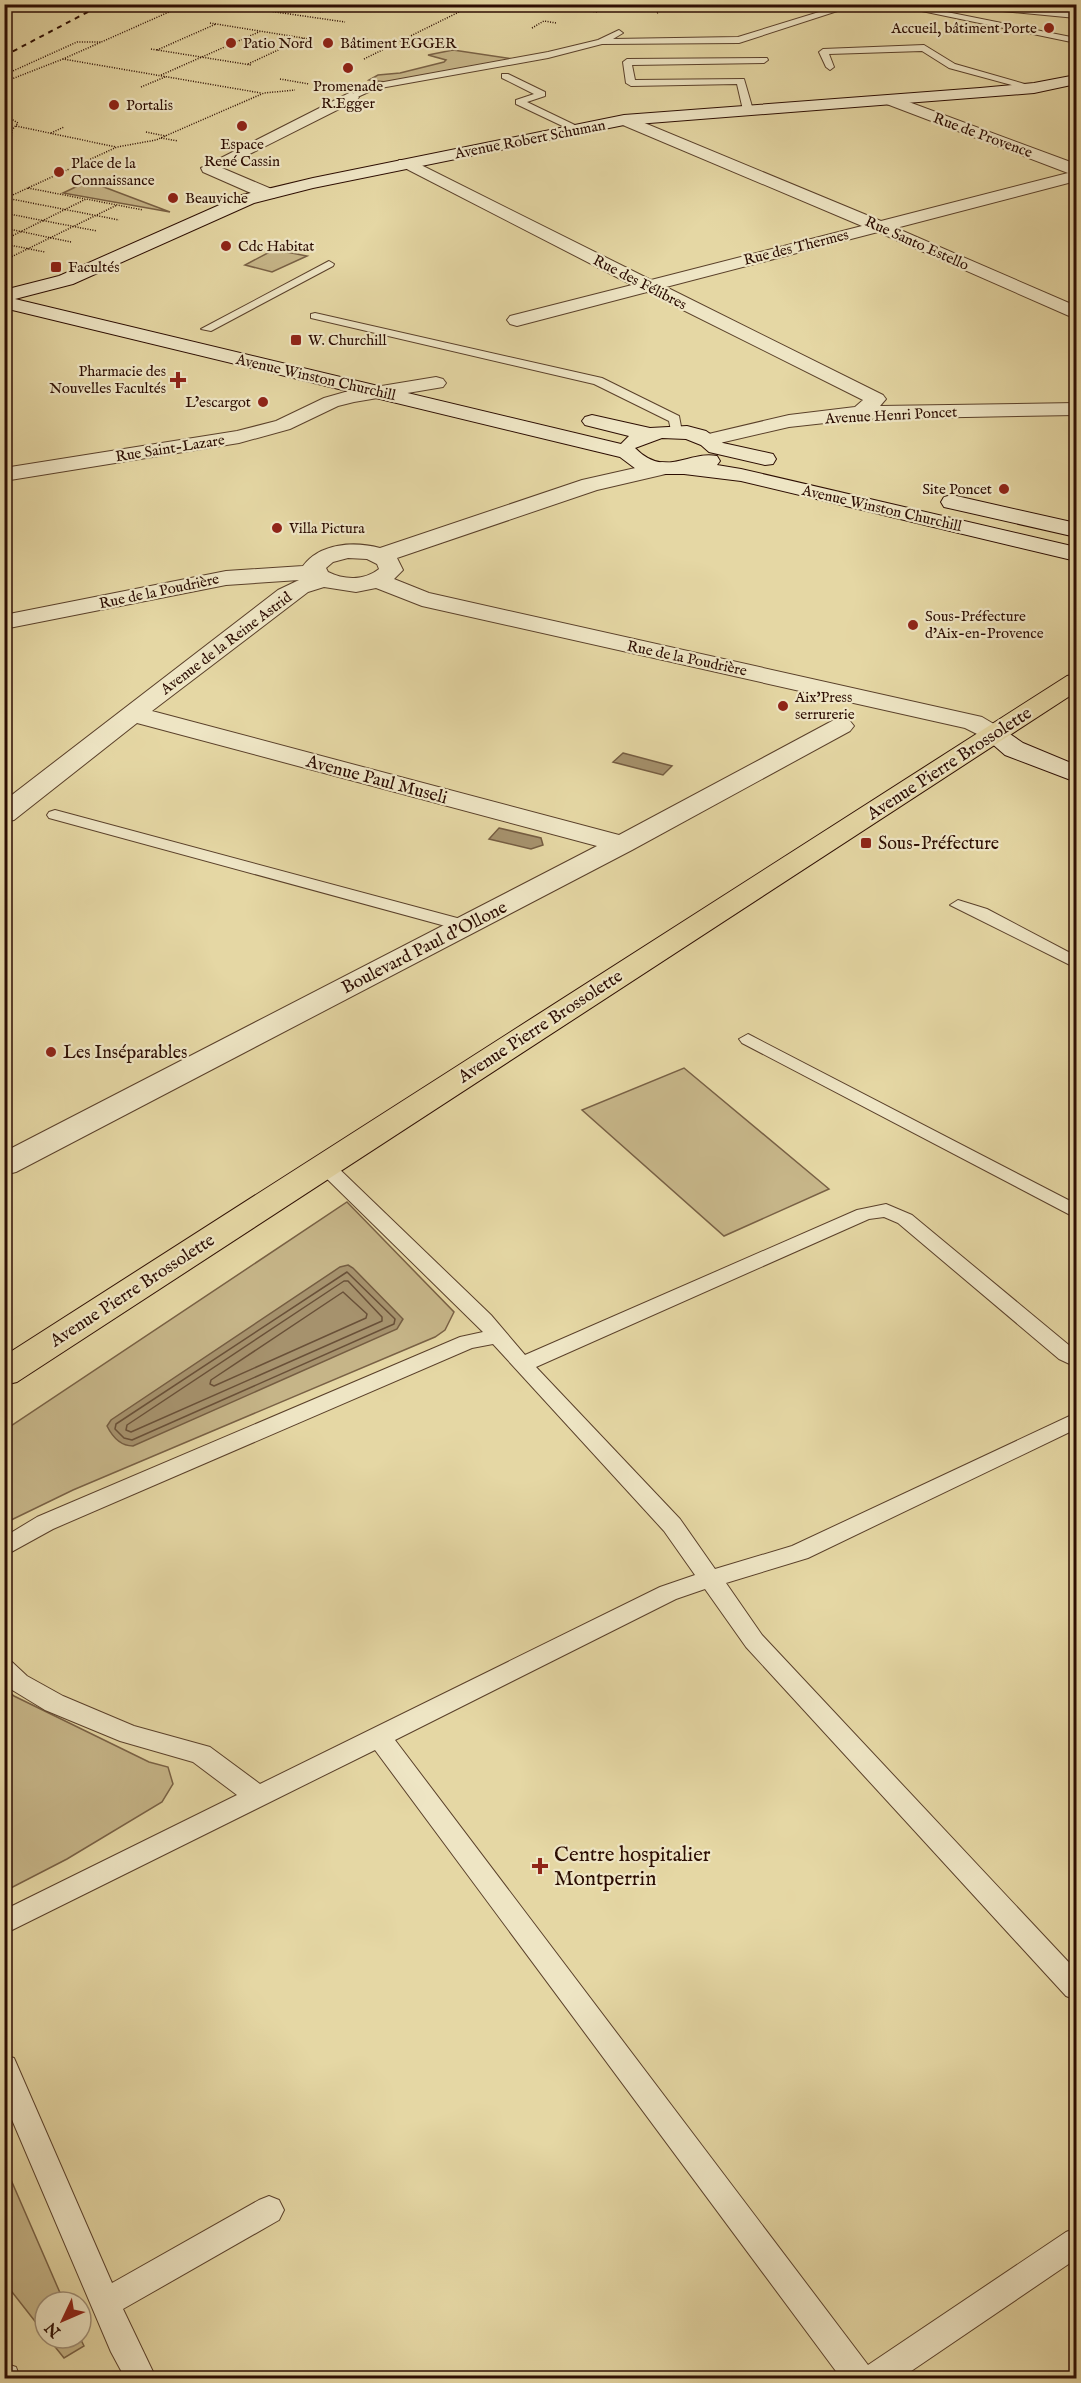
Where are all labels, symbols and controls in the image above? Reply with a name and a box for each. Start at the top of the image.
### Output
place label: Accueil, bâtiment Porte [890,19,1037,38]
marker: Accueil, bâtiment Porte [1042,21,1056,35]
place label: Patio Nord [243,34,314,53]
place label: Bâtiment EGGER [340,34,457,53]
marker: Patio Nord [224,36,238,50]
marker: Bâtiment EGGER [321,36,335,50]
marker: Promenade R.Egger [341,61,355,75]
place label: Promenade R.Egger [313,77,383,113]
place label: Portalis [126,96,173,115]
marker: Portalis [107,98,121,112]
street label: Rue de Provence [931,109,1035,162]
street label: Avenue Robert Schuman [452,116,607,164]
marker: Espace René Cassin [235,119,249,133]
place label: Espace René Cassin [204,135,280,171]
place label: Place de la Connaissance [71,154,155,190]
marker: Place de la Connaissance [52,165,66,179]
place label: Beauviche [185,189,248,208]
marker: Beauviche [166,191,180,205]
street label: Rue Santo Estello [862,212,972,275]
street label: Rue des Thermes [742,225,851,270]
place label: Cdc Habitat [238,237,315,256]
marker: Cdc Habitat [219,239,233,253]
street label: Rue des Félibres [590,251,690,314]
place label: Facultés [68,258,119,277]
marker: Facultés [49,260,63,274]
place label: W. Churchill [308,331,387,350]
marker: W. Churchill [289,333,303,347]
street label: Avenue Winston Churchill [233,350,399,405]
place label: Pharmacie des Nouvelles Facultés [49,362,166,398]
marker: Pharmacie des Nouvelles Facultés [171,373,185,387]
place label: L’escargot [185,393,251,412]
marker: L’escargot [256,395,270,409]
street label: Avenue Henri Poncet [823,403,958,429]
street label: Rue Saint-Lazare [114,430,226,467]
place label: Site Poncet [922,480,992,499]
street label: Avenue Winston Churchill [799,481,965,536]
marker: Site Poncet [997,482,1011,496]
place label: Villa Pictura [288,519,365,538]
marker: Villa Pictura [270,521,284,535]
street label: Rue de la Poudrière [97,569,221,613]
street label: Avenue de la Reine Astrid [156,587,297,700]
place label: Sous-Préfecture d'Aix-en-Provence [925,607,1044,643]
marker: Sous-Préfecture d'Aix-en-Provence [906,618,920,632]
street label: Rue de la Poudrière [625,636,749,681]
place label: Aix'Press serrurerie [794,688,855,724]
marker: Aix'Press serrurerie [776,699,790,713]
street label: Avenue Pierre Brossolette [862,702,1037,827]
street label: Avenue Paul Museli [302,750,450,810]
place label: Sous-Préfecture [878,833,999,856]
marker: Sous-Préfecture [859,836,873,850]
street label: Boulevard Paul d'Ollone [338,897,511,1000]
street label: Avenue Pierre Brossolette [453,965,628,1090]
place label: Les Inséparables [63,1042,187,1065]
marker: Les Inséparables [44,1045,58,1059]
street label: Avenue Pierre Brossolette [45,1229,220,1354]
place label: Centre hospitalier Montperrin [554,1842,711,1893]
marker: Centre hospitalier Montperrin [531,1857,549,1875]
north arrow [33,2290,93,2350]
text: N [42,2317,66,2342]

